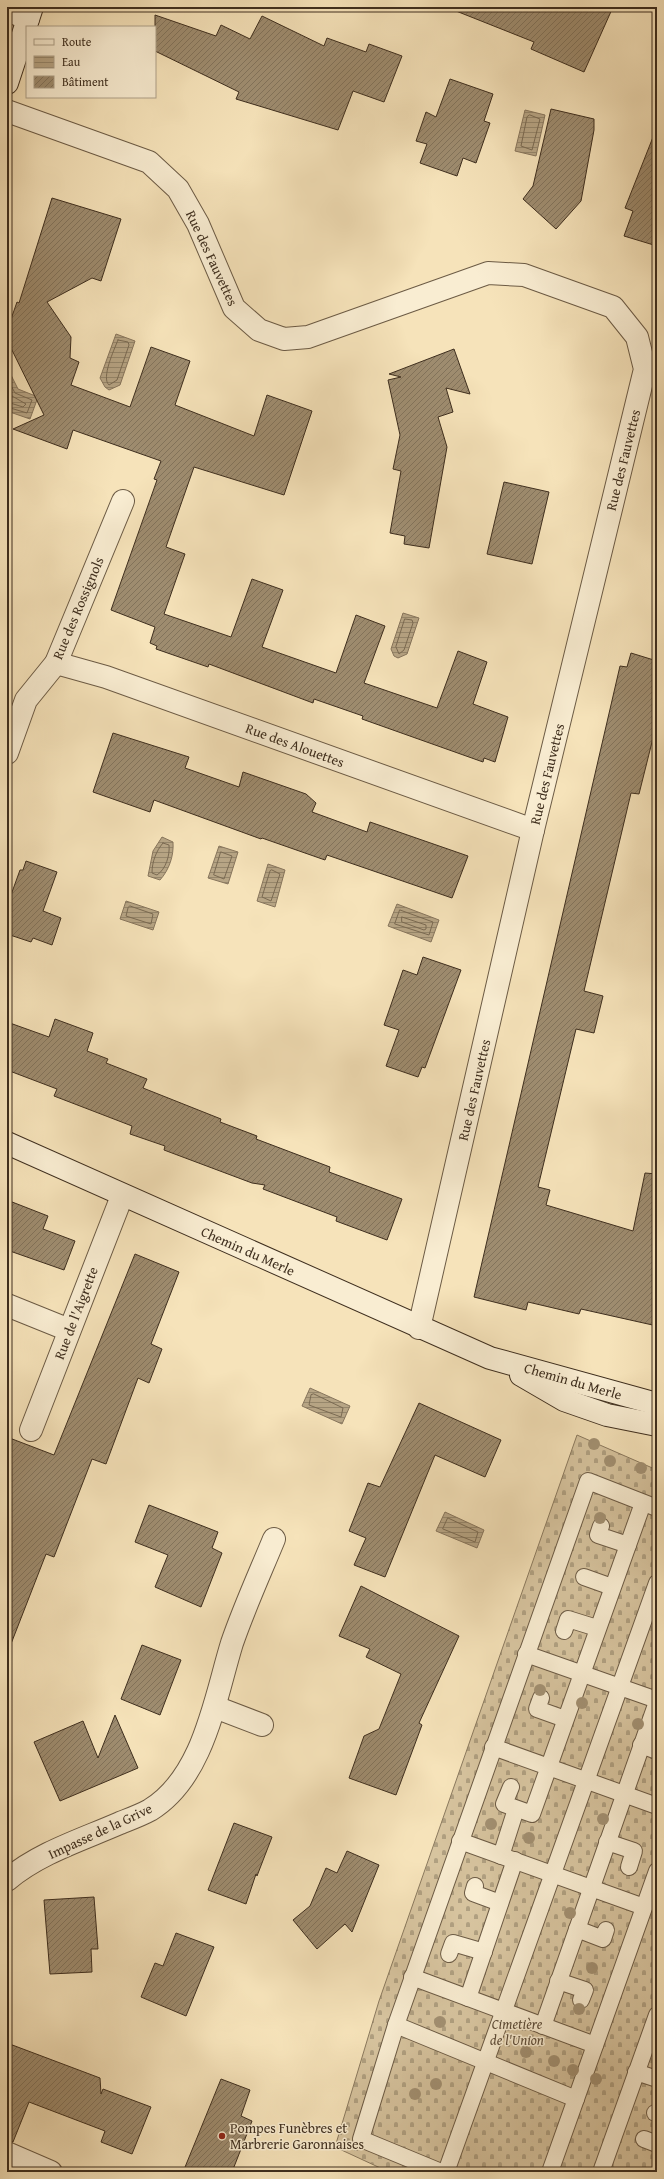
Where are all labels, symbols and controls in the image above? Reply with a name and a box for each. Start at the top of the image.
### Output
legend [26,26,156,98]
text: Route [62,33,92,50]
text: Eau [62,53,81,70]
text: Bâtiment [62,73,109,90]
street label: Rue des Fauvettes [181,207,243,309]
street label: Rue des Fauvettes [601,407,645,513]
street label: Rue des Rossignols [47,554,109,662]
street label: Rue des Alouettes [243,718,347,772]
street label: Rue des Fauvettes [525,721,569,827]
street label: Rue des Fauvettes [453,1037,495,1143]
street label: Chemin du Merle [198,1221,299,1281]
street label: Rue de l'Aigrette [49,1263,103,1362]
street label: Chemin du Merle [522,1357,625,1405]
street label: Impasse de la Grive [45,1798,156,1864]
park label: Cimetière de l'Union [490,2014,544,2050]
place label: Pompes Funèbres et Marbrerie Garonnaises [230,2118,364,2154]
marker: Pompes Funèbres et Marbrerie Garonnaises [217,2131,227,2141]

